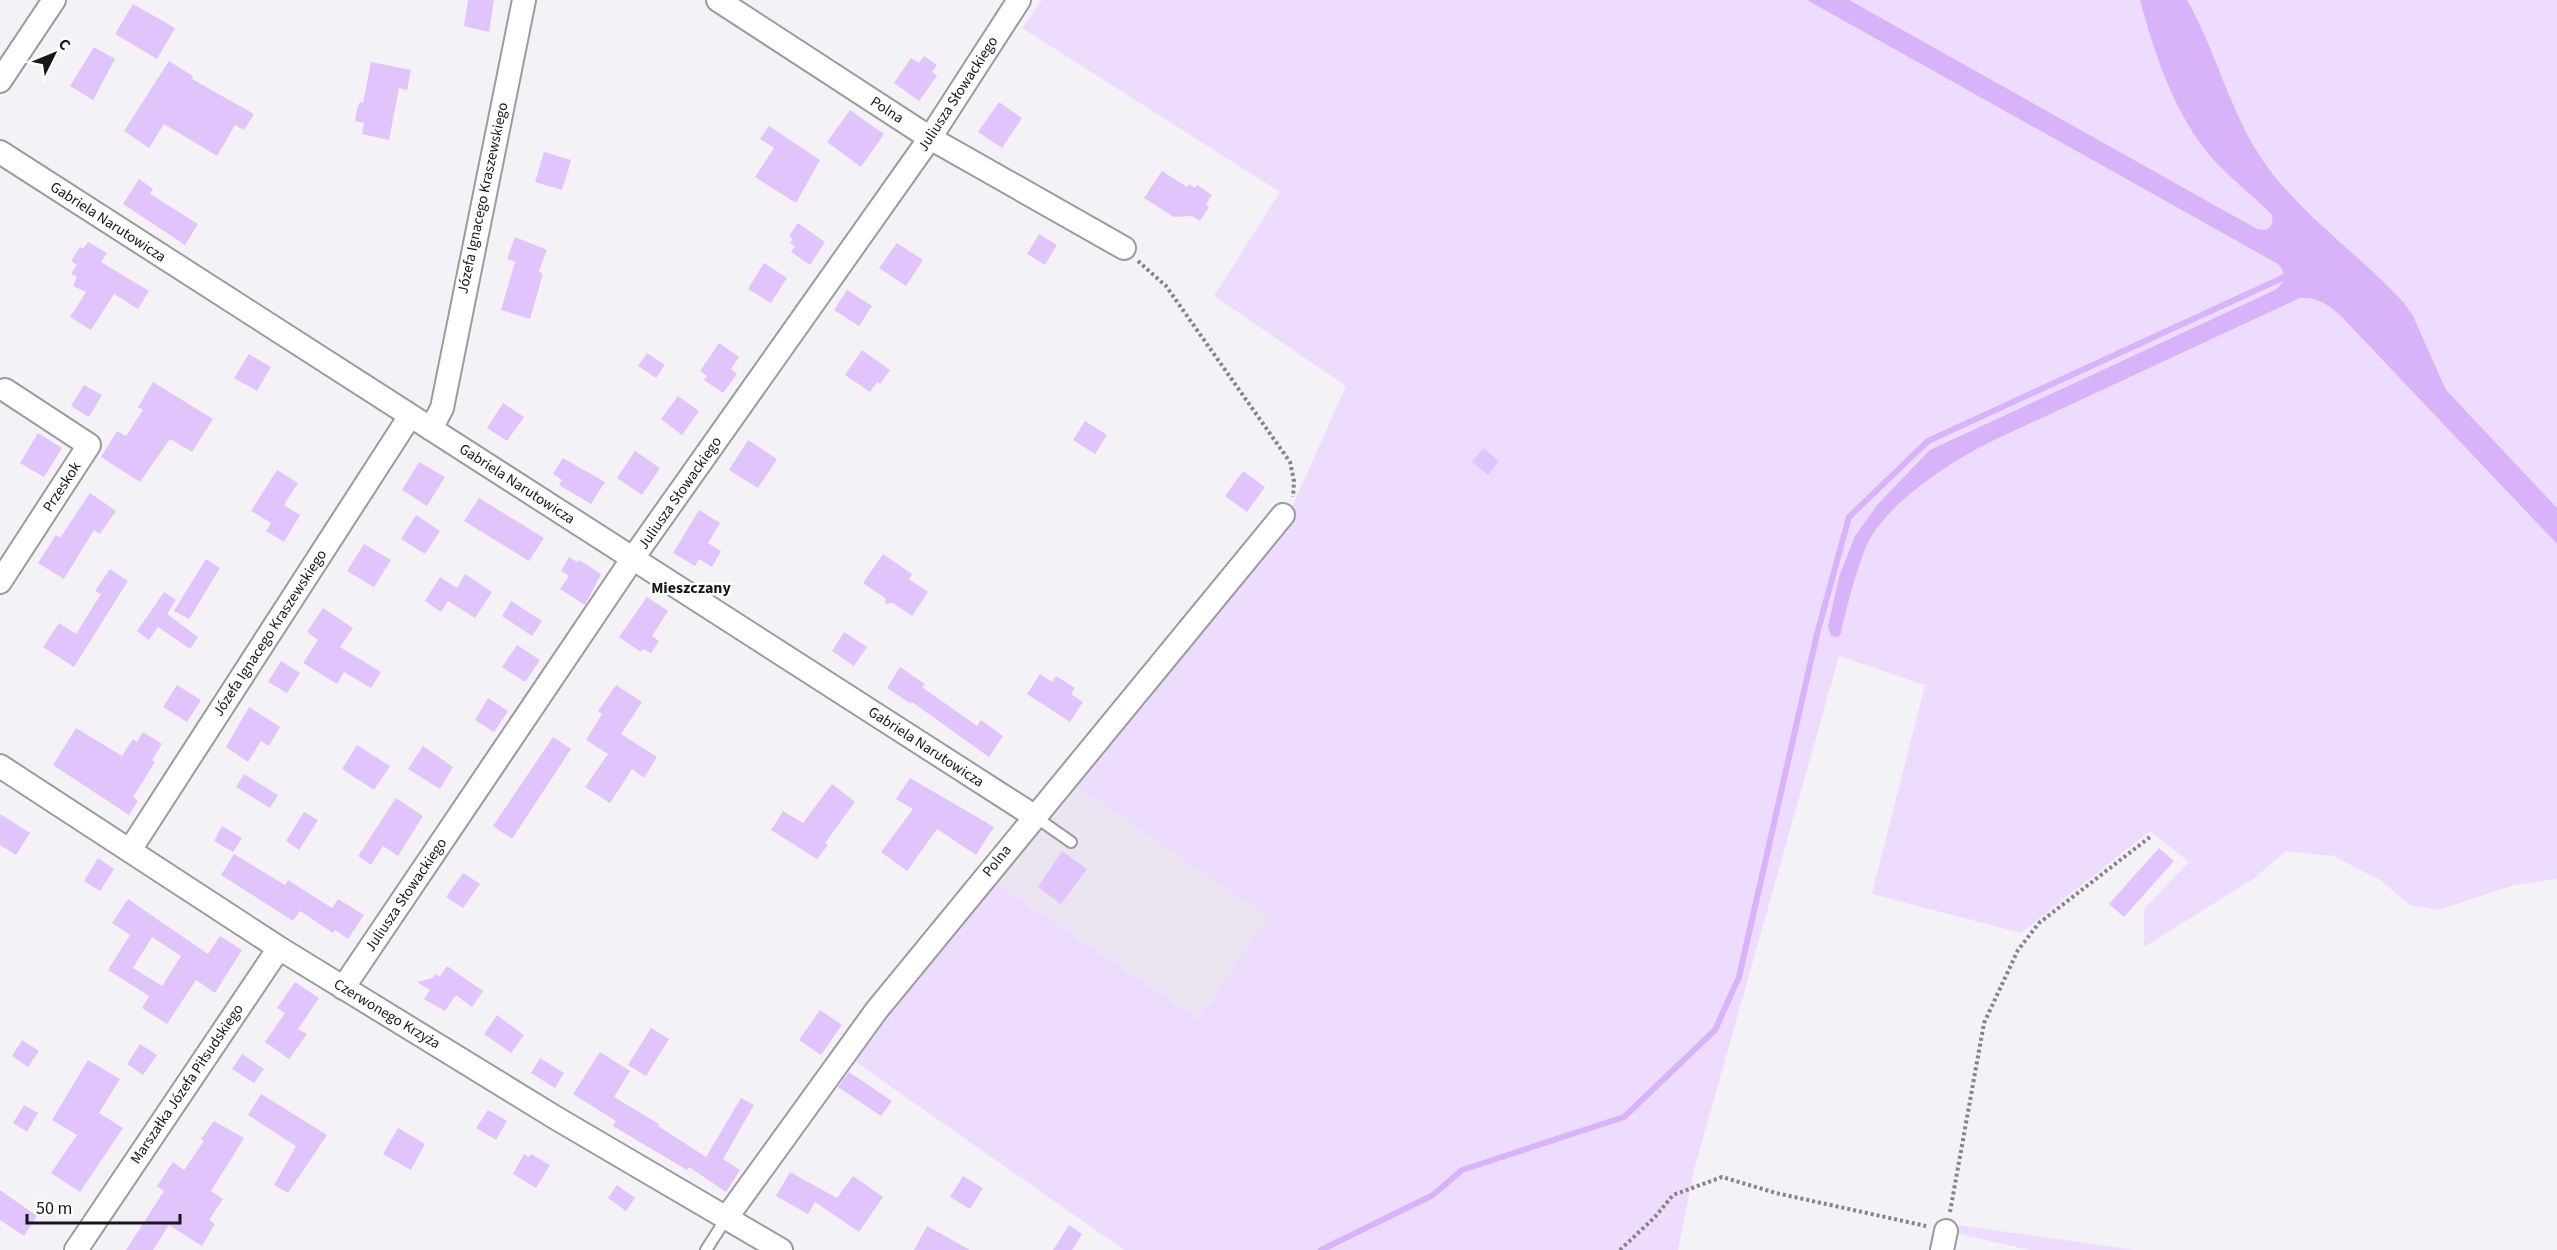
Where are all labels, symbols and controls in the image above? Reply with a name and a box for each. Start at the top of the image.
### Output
north arrow [24,24,84,84]
street label: Juliusza Słowackiego [913,32,1003,156]
text: С [53,34,75,55]
street label: Polna [866,91,908,129]
street label: Józefa Ignacego Kraszewskiego [452,100,514,296]
street label: Gabriela Narutowicza [46,177,170,267]
street label: Juliusza Słowackiego [633,432,727,554]
street label: Gabriela Narutowicza [455,439,579,529]
street label: Przeskok [38,457,86,516]
street label: Józefa Ignacego Kraszewskiego [208,545,332,721]
district label: Mieszczany [651,577,732,599]
street label: Gabriela Narutowicza [864,702,988,792]
street label: Juliusza Słowackiego [360,834,452,956]
street label: Polna [978,840,1016,882]
street label: Czerwonego Krzyża [330,974,444,1054]
street label: Marszałka Józefa Piłsudskiego [125,1000,249,1168]
scale bar [27,1187,180,1225]
text: 50 m [36,1196,72,1221]

